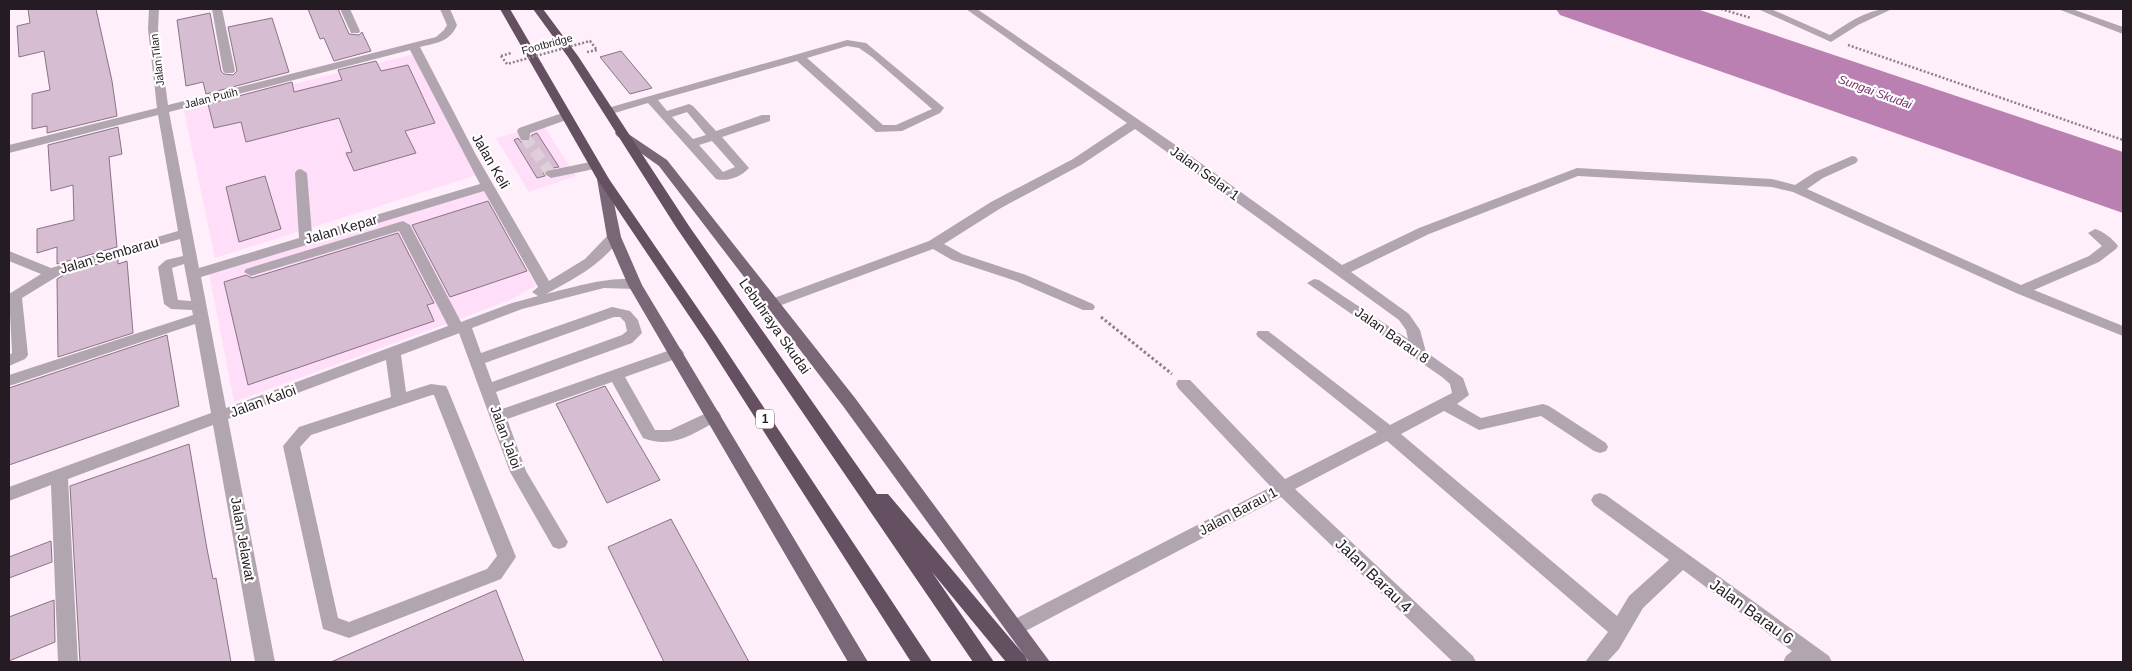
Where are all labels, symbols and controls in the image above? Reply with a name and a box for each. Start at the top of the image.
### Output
street label: Footbridge [520,31,574,57]
street label: Jalan Tilan [148,33,166,87]
water label: Sungai Skudai [1836,72,1914,112]
street label: Jalan Putih [183,86,239,110]
street label: Jalan Keli [469,131,513,191]
street label: Jalan Selar 1 [1167,143,1243,204]
street label: Jalan Kepar [303,211,379,247]
street label: Jalan Sembarau [58,233,160,277]
street label: Lebuhraya Skudai [736,275,814,377]
street label: Jalan Barau 8 [1352,304,1432,366]
street label: Jalan Kaloi [228,382,298,420]
street label: Jalan Jaloi [487,403,525,471]
road number: 1 [756,409,774,428]
street label: Jalan Barau 1 [1196,484,1280,538]
street label: Jalan Jelawat [228,496,258,582]
street label: Jalan Barau 4 [1332,535,1415,616]
street label: Jalan Barau 6 [1707,576,1797,647]

